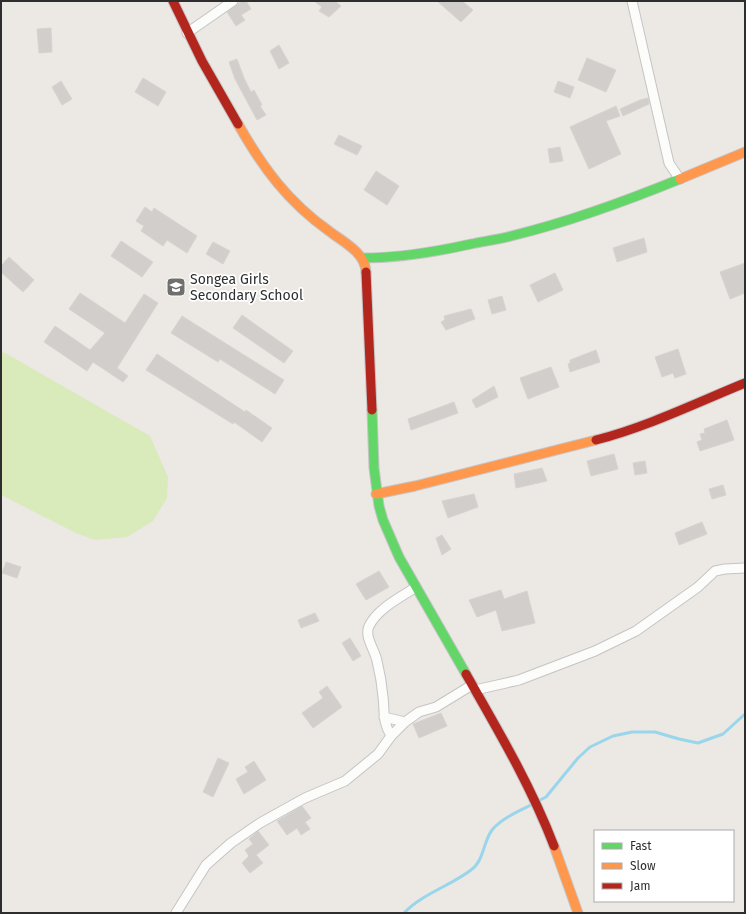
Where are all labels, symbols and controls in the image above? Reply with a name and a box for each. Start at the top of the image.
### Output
place label: Songea Girls Secondary School [190,271,303,304]
school or university icon: Songea Girls Secondary School [165,276,187,298]
legend [594,830,734,902]
text: Fast [630,839,652,853]
text: Slow [630,859,656,873]
text: Jam [630,879,650,893]

